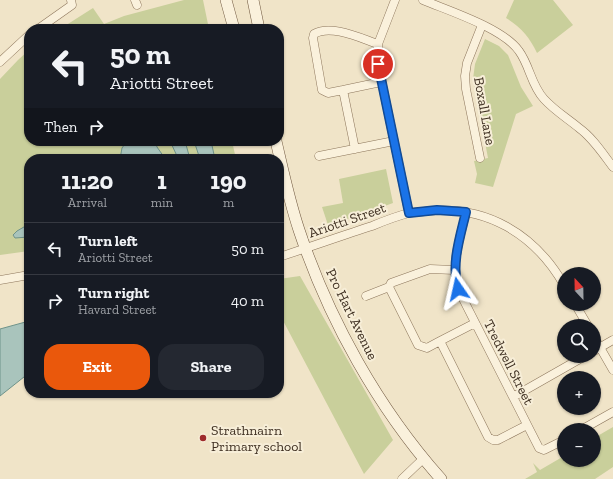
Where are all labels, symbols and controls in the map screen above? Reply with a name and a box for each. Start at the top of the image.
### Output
text: 50 m [110,38,171,71]
icon: left [44,40,96,92]
pin [361,47,395,81]
icon: arrive [367,53,389,75]
text: Ariotti Street [110,72,213,94]
street label: Boxall Lane [470,76,499,147]
icon: right [85,116,107,138]
text: Then [44,118,77,136]
text: 11:20 [61,166,113,195]
text: 1 [157,166,167,195]
text: 190 [210,166,247,195]
text: Arrival [68,195,107,210]
text: min [151,195,173,210]
text: m [223,195,234,210]
street label: Ariotti Street [306,199,389,242]
text: Turn left [78,232,138,250]
icon: left [44,238,66,260]
text: 50 m [231,240,264,258]
text: Ariotti Street [78,250,153,265]
street label: Pro Hart Avenue [322,266,381,363]
north arrow [557,267,601,311]
map controls [557,267,601,467]
position arrow [437,268,479,310]
text: Turn right [78,284,149,302]
icon: right [44,290,66,312]
text: 40 m [231,292,264,310]
text: Havard Street [78,302,156,317]
street label: Tredwell Street [480,317,538,408]
button: search [557,319,601,363]
button: Exit [44,344,150,390]
button: Share [158,344,264,390]
button: + [557,371,601,415]
place label: Strathnairn Primary school [211,422,302,455]
button: − [557,423,601,467]
marker: Strathnairn Primary school [198,433,208,443]

